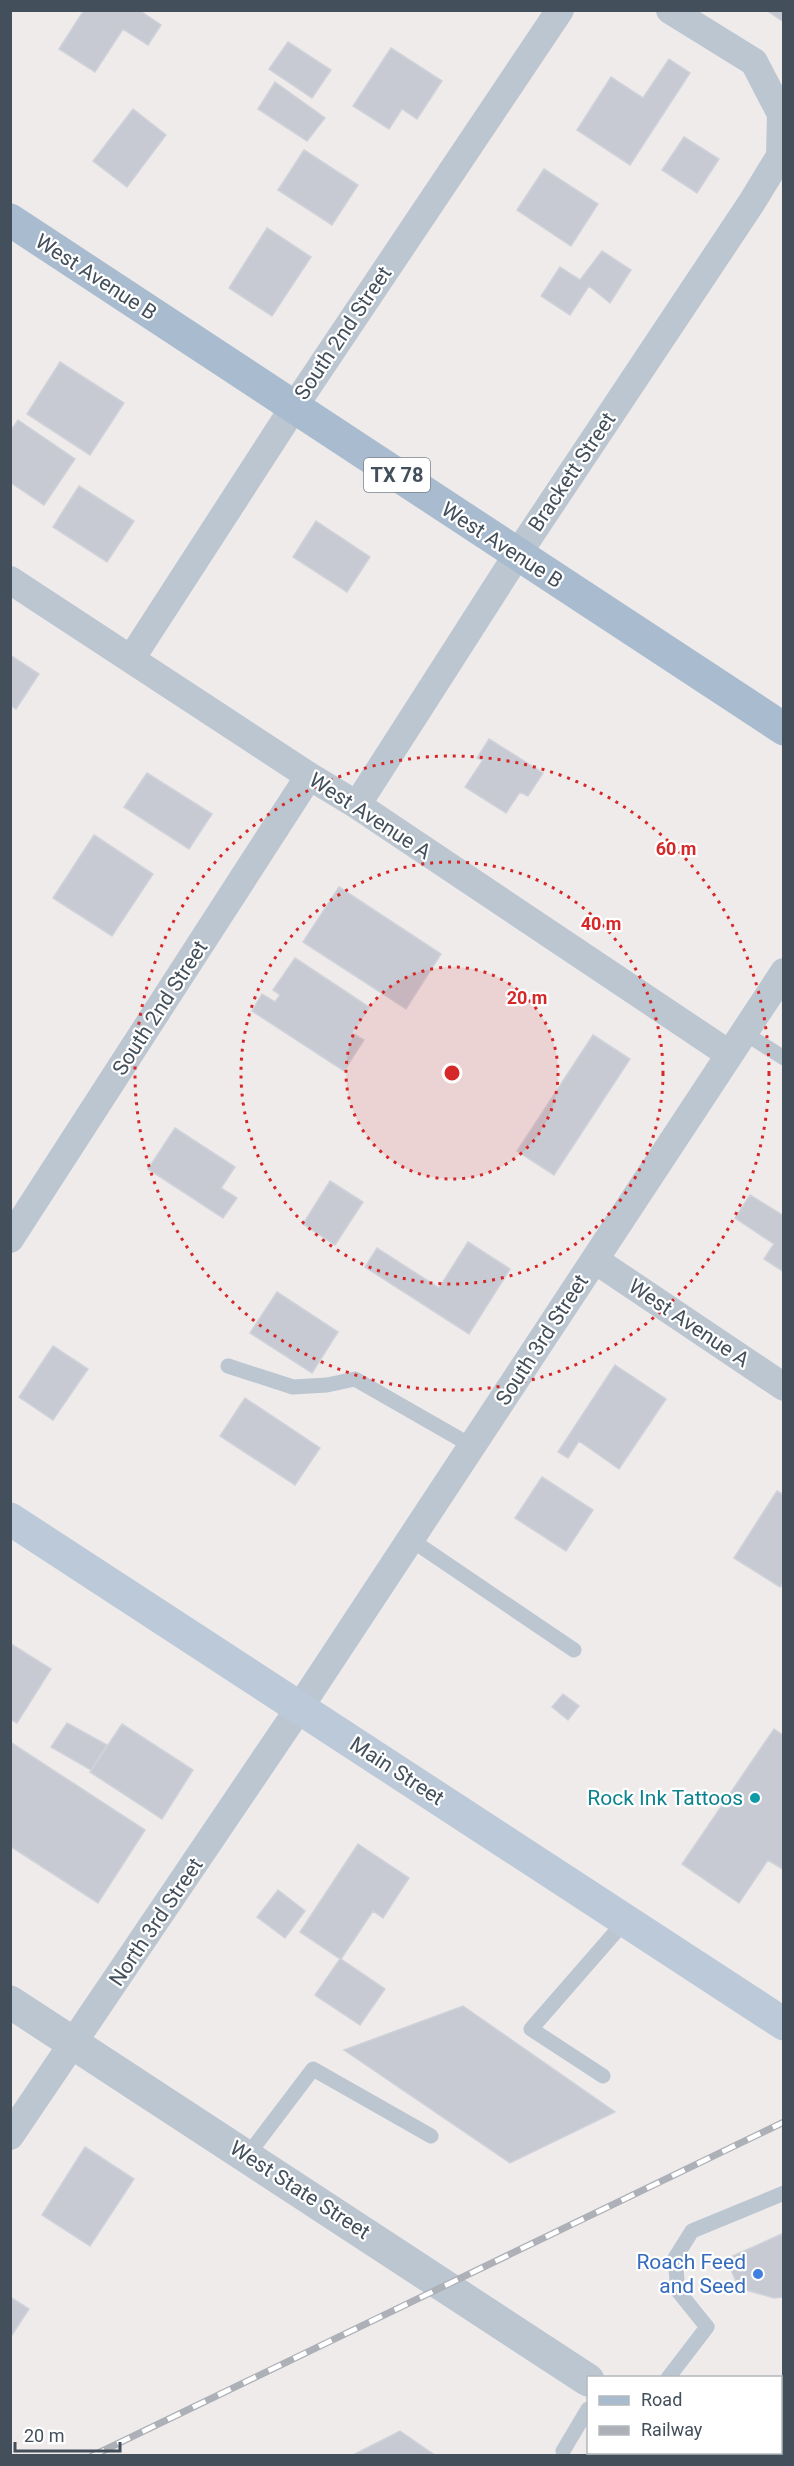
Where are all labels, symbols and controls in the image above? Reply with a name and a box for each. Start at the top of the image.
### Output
street label: West Avenue B [31,229,161,325]
street label: South 2nd Street [290,262,397,404]
street label: Brackett Street [523,408,621,536]
road number: TX 78 [364,458,430,492]
street label: West Avenue B [437,497,567,593]
street label: West Avenue A [305,768,435,864]
text: 60 m [656,838,696,859]
text: 40 m [581,913,621,934]
street label: South 2nd Street [108,936,212,1080]
text: 20 m [507,987,547,1008]
centre of rings [442,1063,462,1083]
street label: South 3rd Street [491,1270,593,1410]
street label: West Avenue A [624,1274,754,1372]
street label: Main Street [346,1732,449,1810]
place label: Rock Ink Tattoos [587,1786,743,1810]
marker: Rock Ink Tattoos [748,1791,762,1805]
street label: North 3rd Street [104,1853,208,1991]
street label: West State Street [226,2136,374,2244]
place label: Roach Feed and Seed [636,2250,746,2298]
marker: Roach Feed and Seed [751,2267,765,2281]
legend [587,2376,782,2454]
text: Road [641,2389,682,2410]
scale bar [15,2415,120,2453]
text: Railway [641,2419,703,2440]
text: 20 m [24,2425,64,2446]

